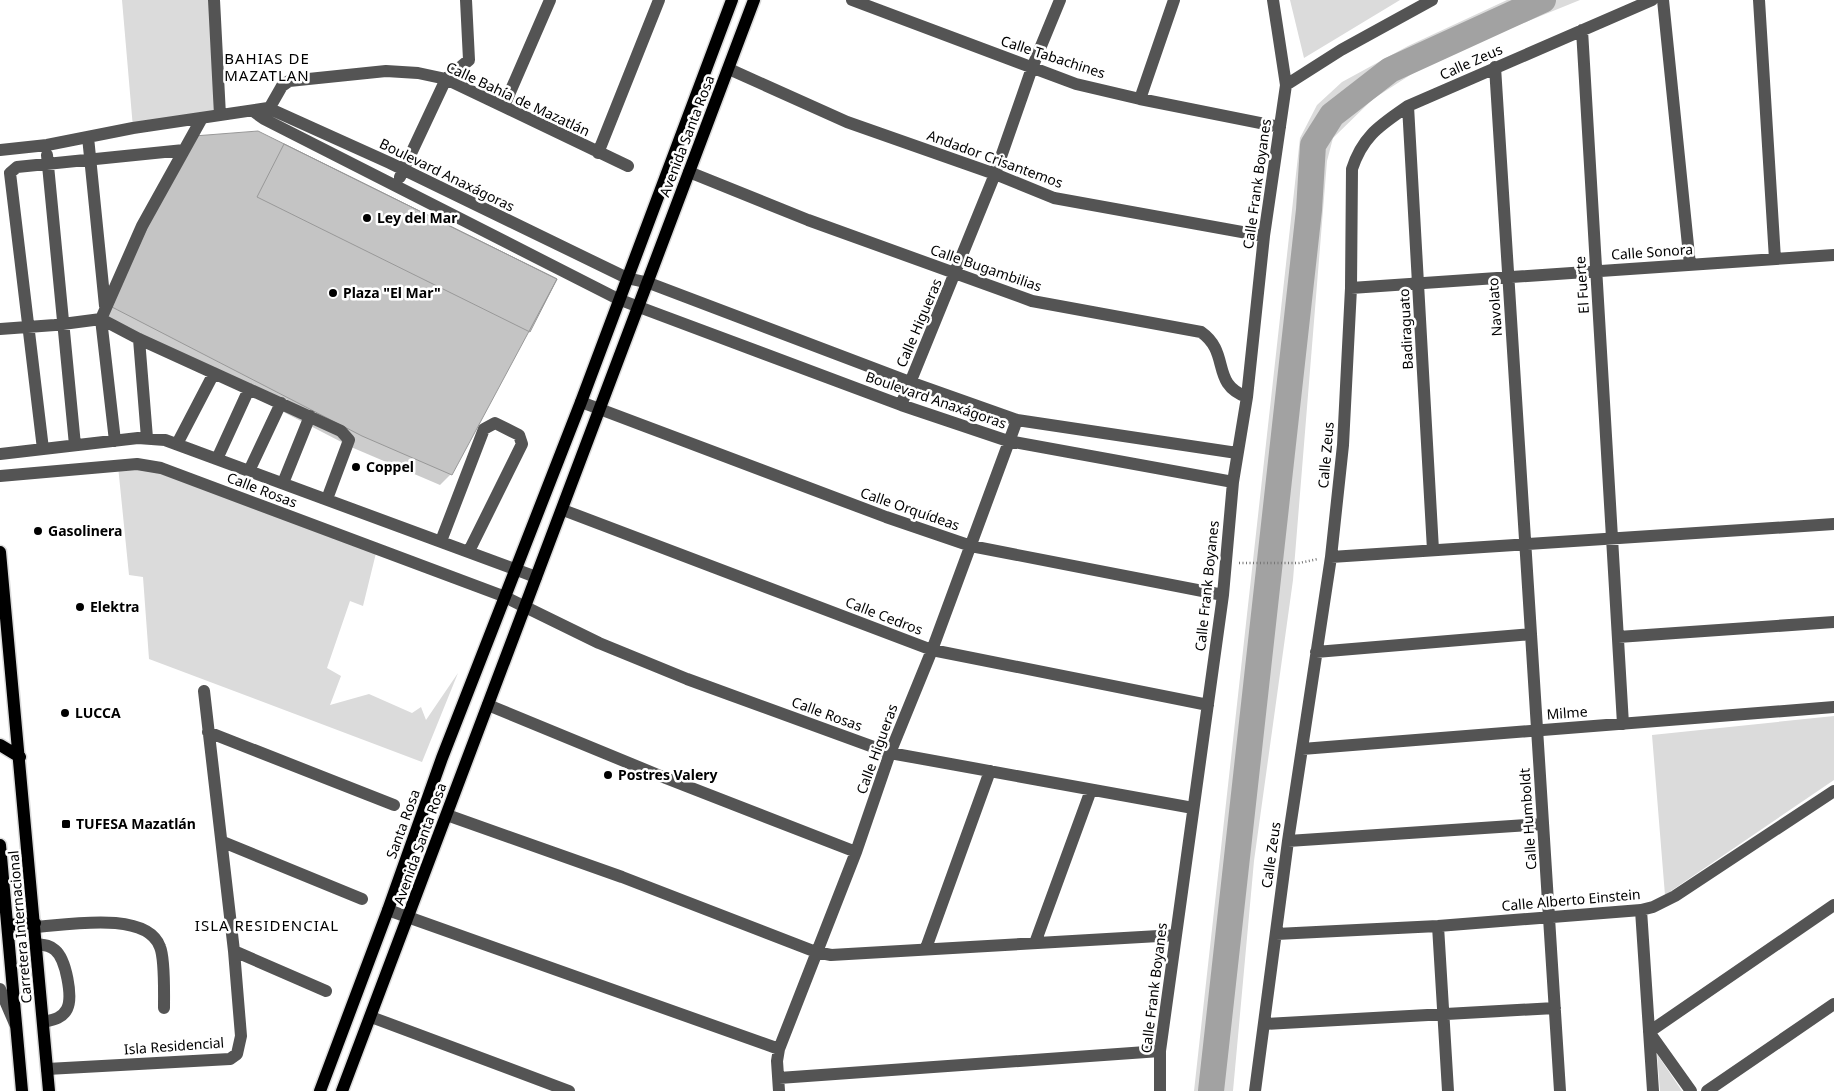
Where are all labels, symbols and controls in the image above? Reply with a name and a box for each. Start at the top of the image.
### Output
street label: Calle Tabachines [999,31,1108,82]
street label: Calle Zeus [1436,39,1505,84]
district label: BAHIAS DE MAZATLAN [224,48,310,85]
street label: Calle Bahía de Mazatlán [443,57,593,140]
street label: Avenida Santa Rosa [655,72,718,199]
street label: Calle Frank Boyanes [1238,117,1275,250]
street label: Andador Crisantemos [925,125,1066,192]
street label: Boulevard Anaxágoras [377,134,518,216]
place label: Ley del Mar [377,208,458,227]
marker: Ley del Mar [361,212,373,224]
street label: Calle Sonora [1610,239,1694,264]
street label: Calle Bugambilias [928,240,1045,296]
street label: El Fuerte [1570,256,1593,314]
street label: Calle Higueras [891,275,946,370]
street label: Navolato [1483,277,1506,337]
place label: Plaza "El Mar" [343,283,441,302]
marker: Plaza "El Mar" [327,287,339,299]
street label: Badiraguato [1394,288,1417,370]
street label: Boulevard Anaxágoras [863,366,1010,433]
street label: Calle Zeus [1313,421,1338,489]
place label: Coppel [366,457,414,476]
marker: Coppel [350,461,362,473]
street label: Calle Rosas [224,467,300,512]
street label: Calle Orquídeas [858,483,963,535]
street label: Calle Frank Boyanes [1190,519,1223,652]
place label: Gasolinera [48,521,122,540]
marker: Gasolinera [32,525,44,537]
street label: Calle Cedros [843,592,926,639]
place label: Elektra [90,597,140,616]
marker: Elektra [74,601,86,613]
street label: Calle Rosas [789,692,865,735]
street label: Calle Higueras [851,701,902,797]
street label: Milme [1546,702,1588,723]
place label: LUCCA [75,703,121,722]
marker: LUCCA [59,707,71,719]
place label: Postres Valery [618,765,718,784]
street label: Calle Humboldt [1514,768,1541,871]
marker: Postres Valery [602,769,614,781]
street label: Avenida Santa Rosa [389,780,450,908]
street label: Santa Rosa [381,787,424,861]
place label: TUFESA Mazatlán [76,814,196,833]
marker: TUFESA Mazatlán [60,818,72,830]
street label: Calle Zeus [1256,820,1285,889]
street label: Carretera Internacional [3,850,36,1004]
street label: Calle Alberto Einstein [1501,884,1641,915]
district label: ISLA RESIDENCIAL [195,915,339,935]
street label: Calle Frank Boyanes [1136,921,1171,1054]
street label: Isla Residencial [123,1033,225,1058]

